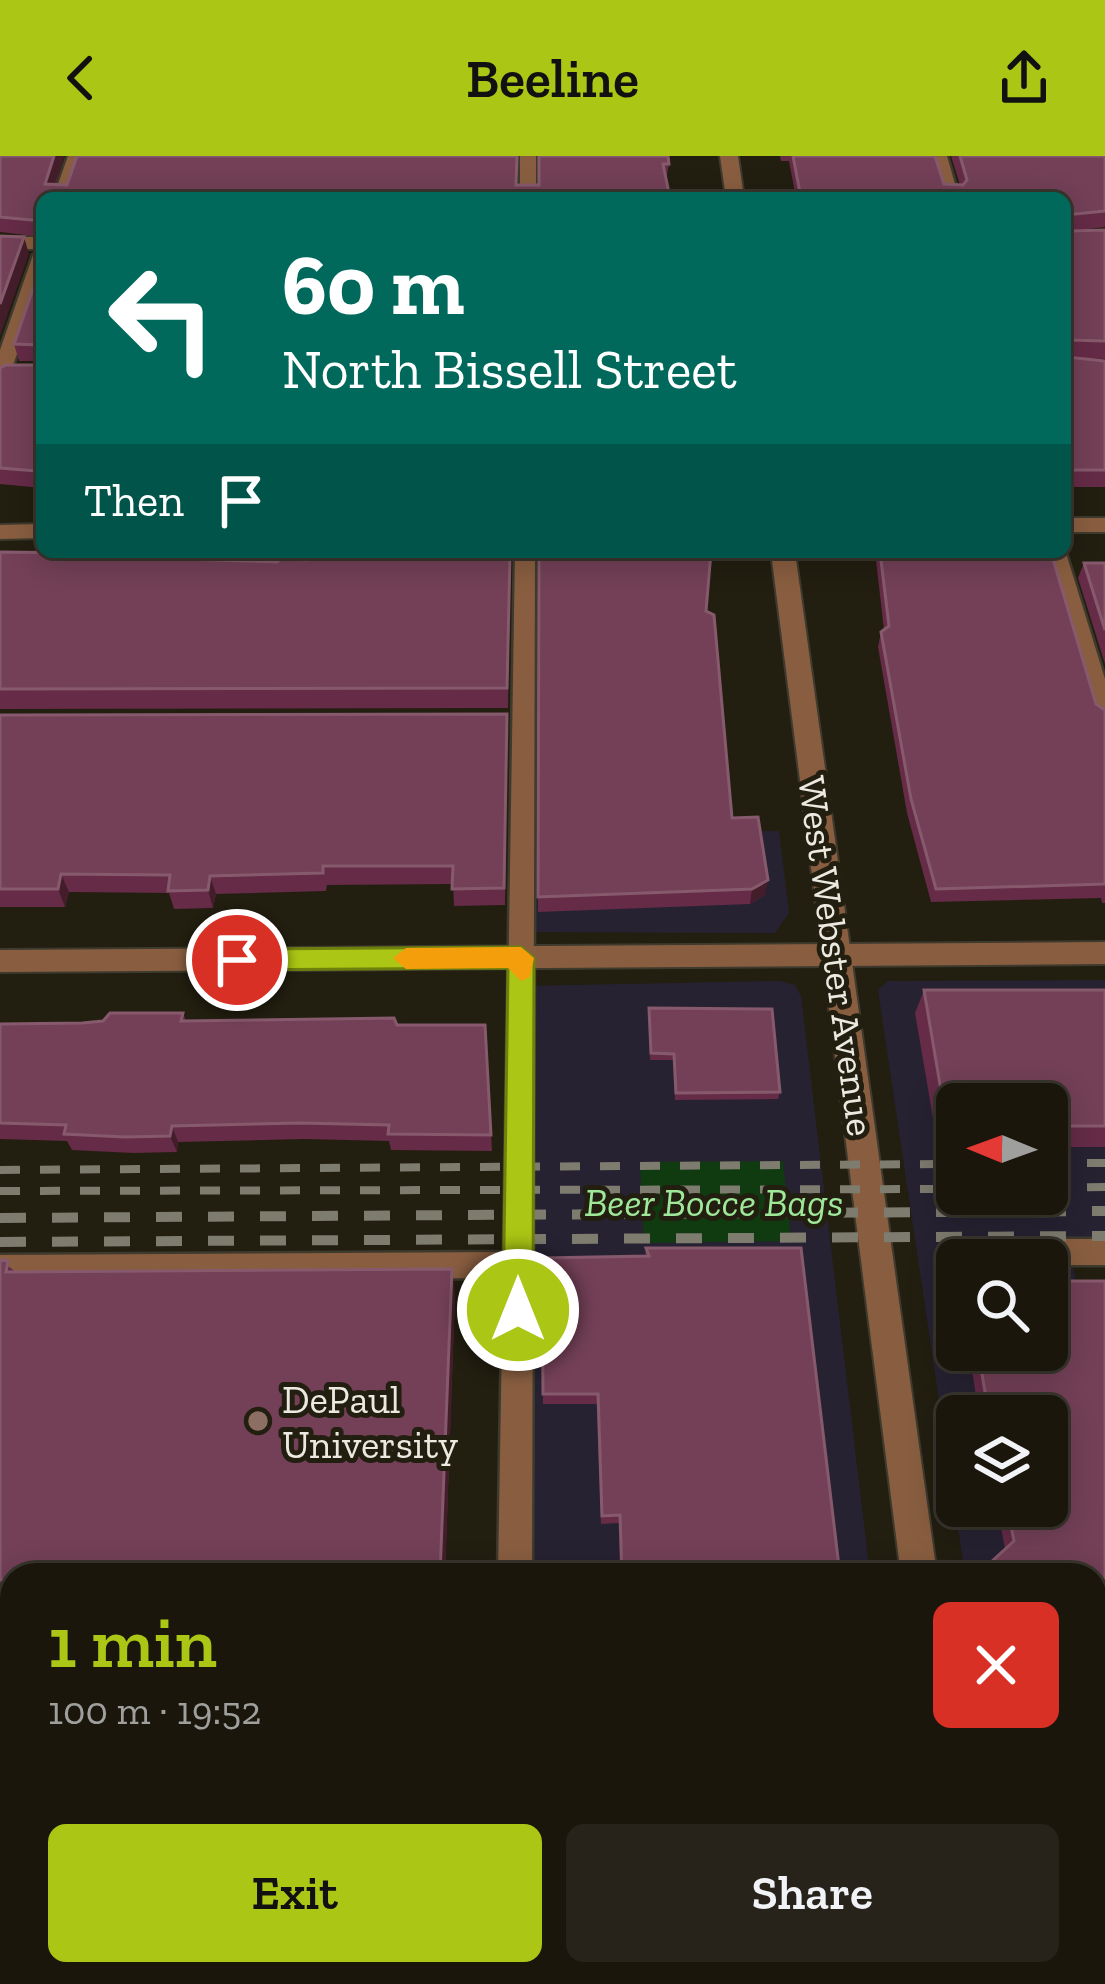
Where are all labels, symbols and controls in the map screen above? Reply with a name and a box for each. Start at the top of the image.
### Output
icon: back [48,45,114,111]
icon: share [991,45,1057,111]
text: Beeline [466,46,639,111]
text: 60 m [282,235,465,336]
icon: left [84,240,240,396]
text: North Bissell Street [282,337,737,402]
icon: arrive [208,468,274,534]
text: Then [84,474,184,528]
street label: West Webster Avenue [788,773,885,1139]
pin [186,909,288,1011]
icon: arrive [204,927,270,993]
north arrow [936,1083,1068,1215]
map controls [936,1083,1068,1527]
park label: Beer Bocce Bags [584,1179,844,1226]
button: search [936,1239,1068,1371]
position arrow [455,1247,581,1373]
place label: DePaul University [282,1376,458,1468]
button: layers [936,1395,1068,1527]
marker: DePaul University [245,1408,271,1434]
text: 1 min [48,1599,217,1685]
button: close [933,1602,1059,1728]
text: 100 m · 19:52 [48,1687,261,1734]
button: Exit [48,1824,542,1962]
button: Share [566,1824,1059,1962]

